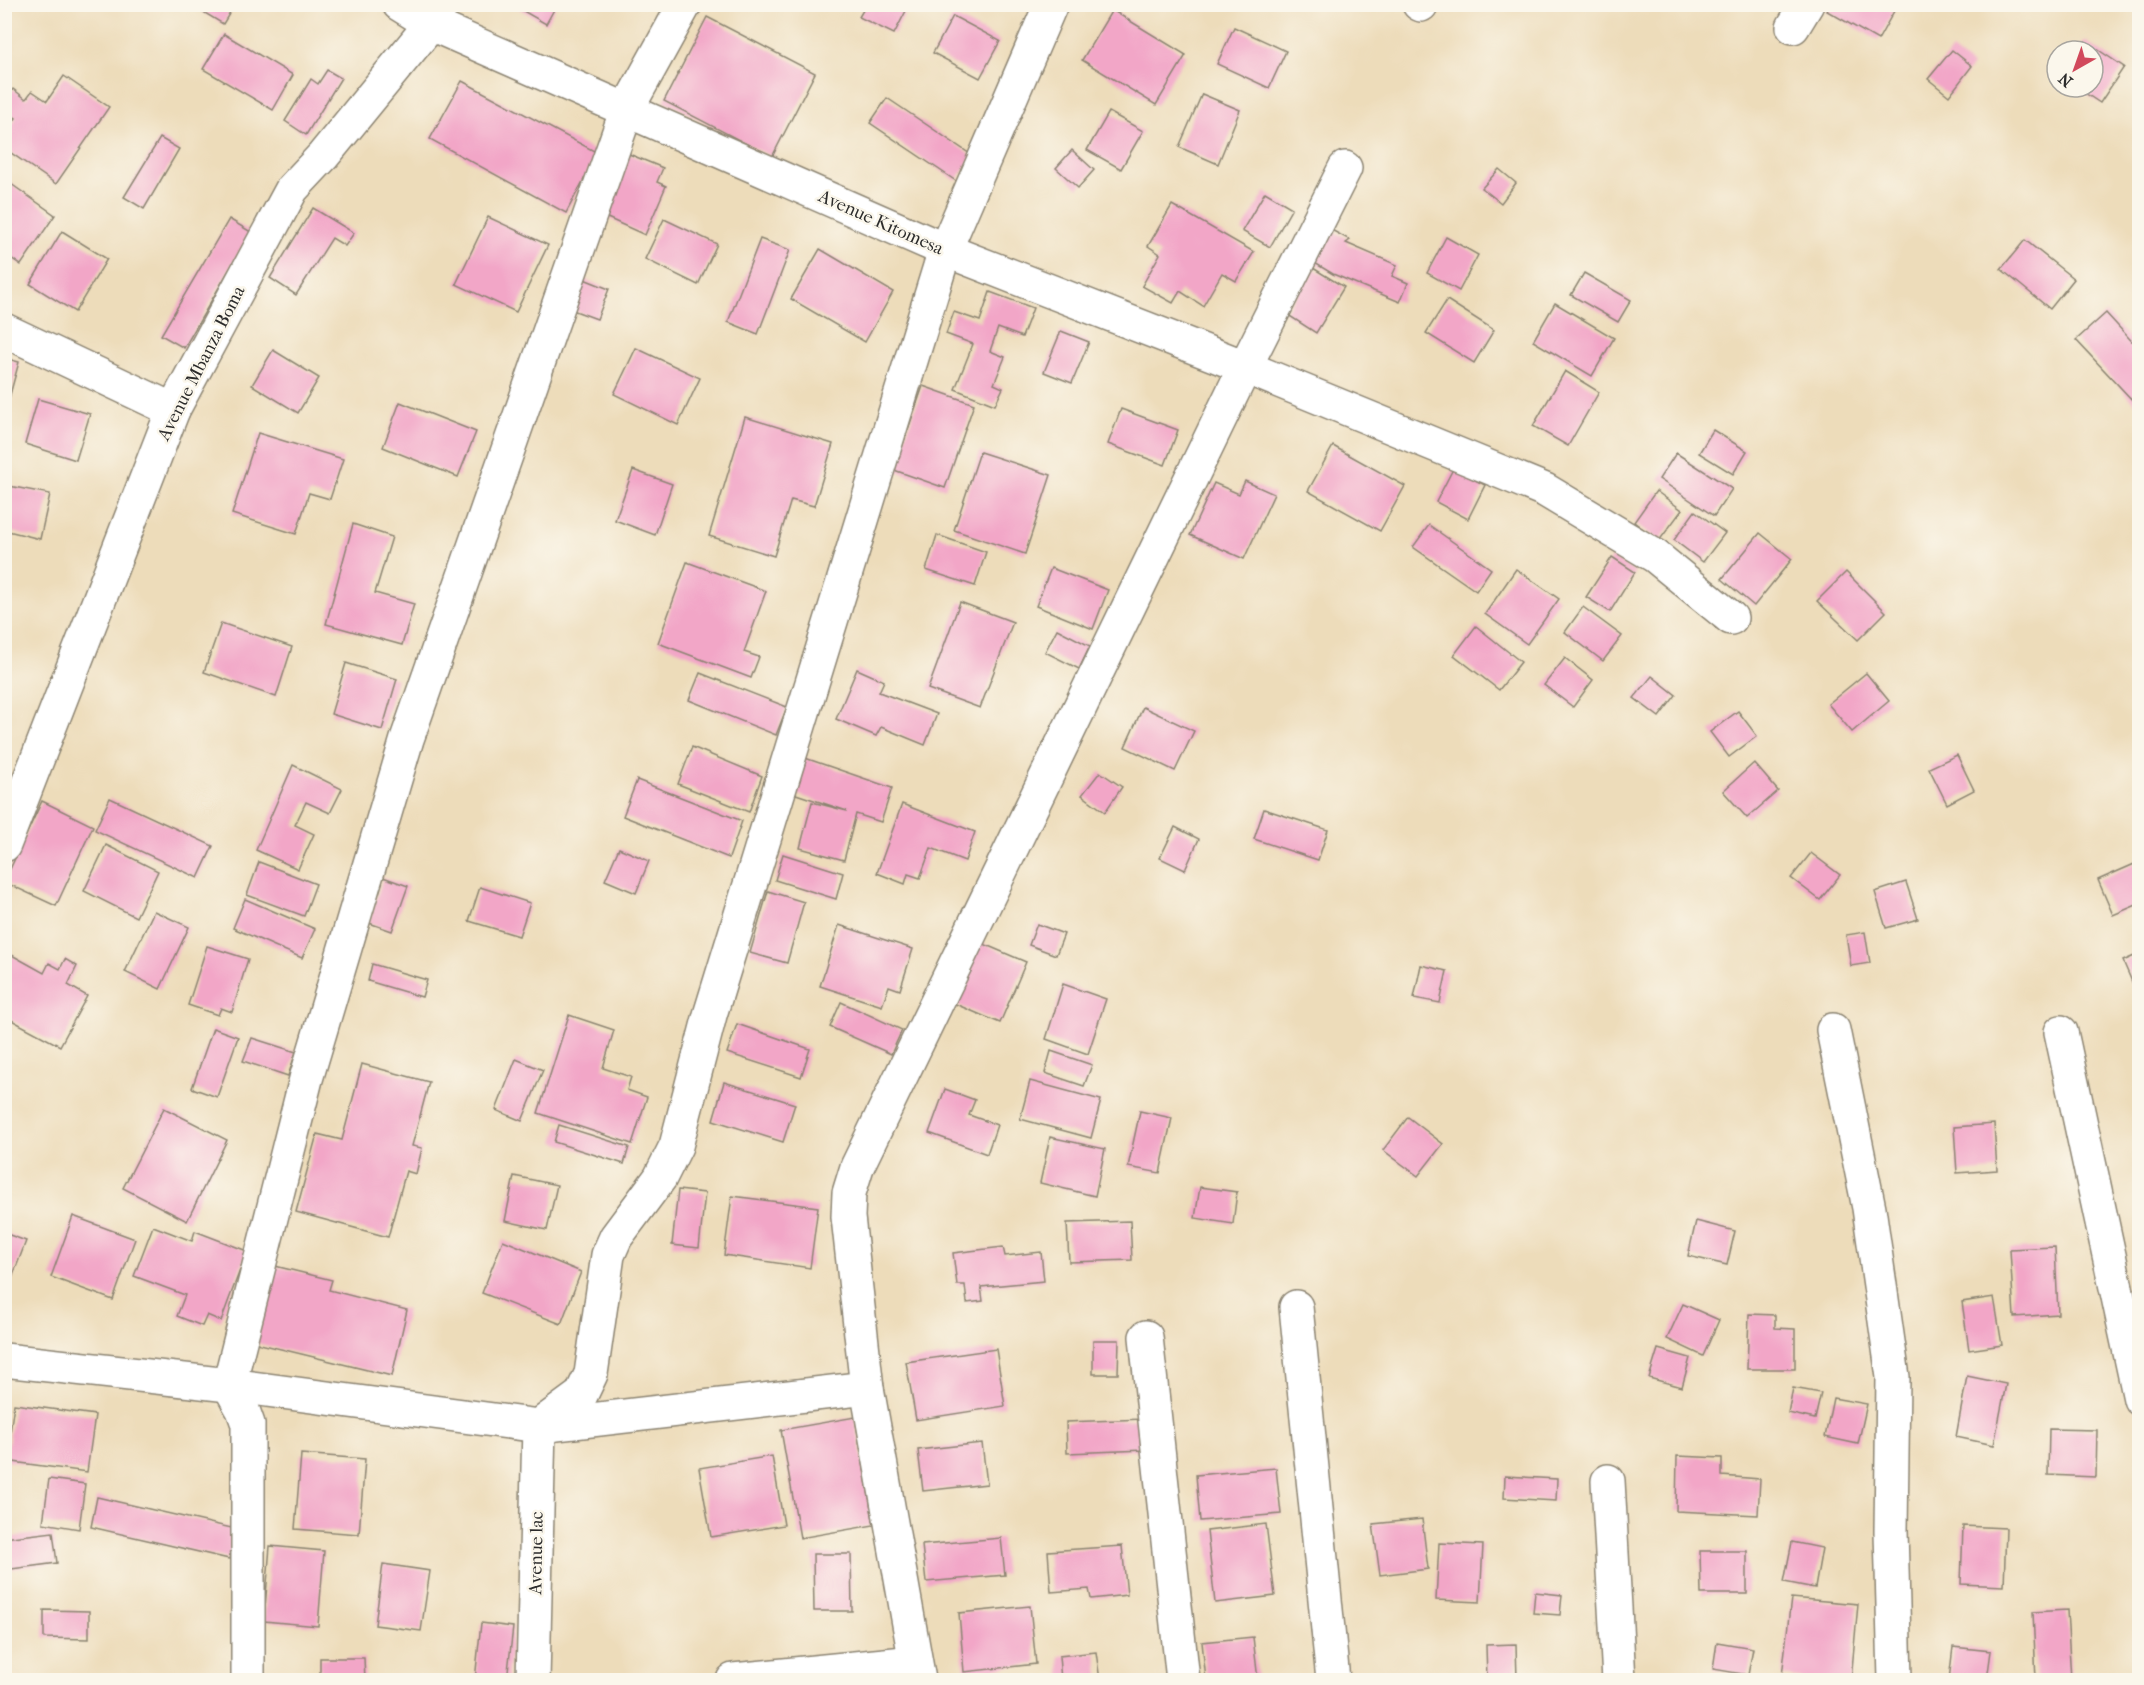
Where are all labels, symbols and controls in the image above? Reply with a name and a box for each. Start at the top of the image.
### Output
north arrow [2045,39,2105,99]
text: N [2054,68,2076,91]
street label: Avenue Kitomesa [814,185,947,260]
street label: Avenue Mbanza Boma [153,282,250,445]
street label: Avenue lac [525,1511,548,1596]

